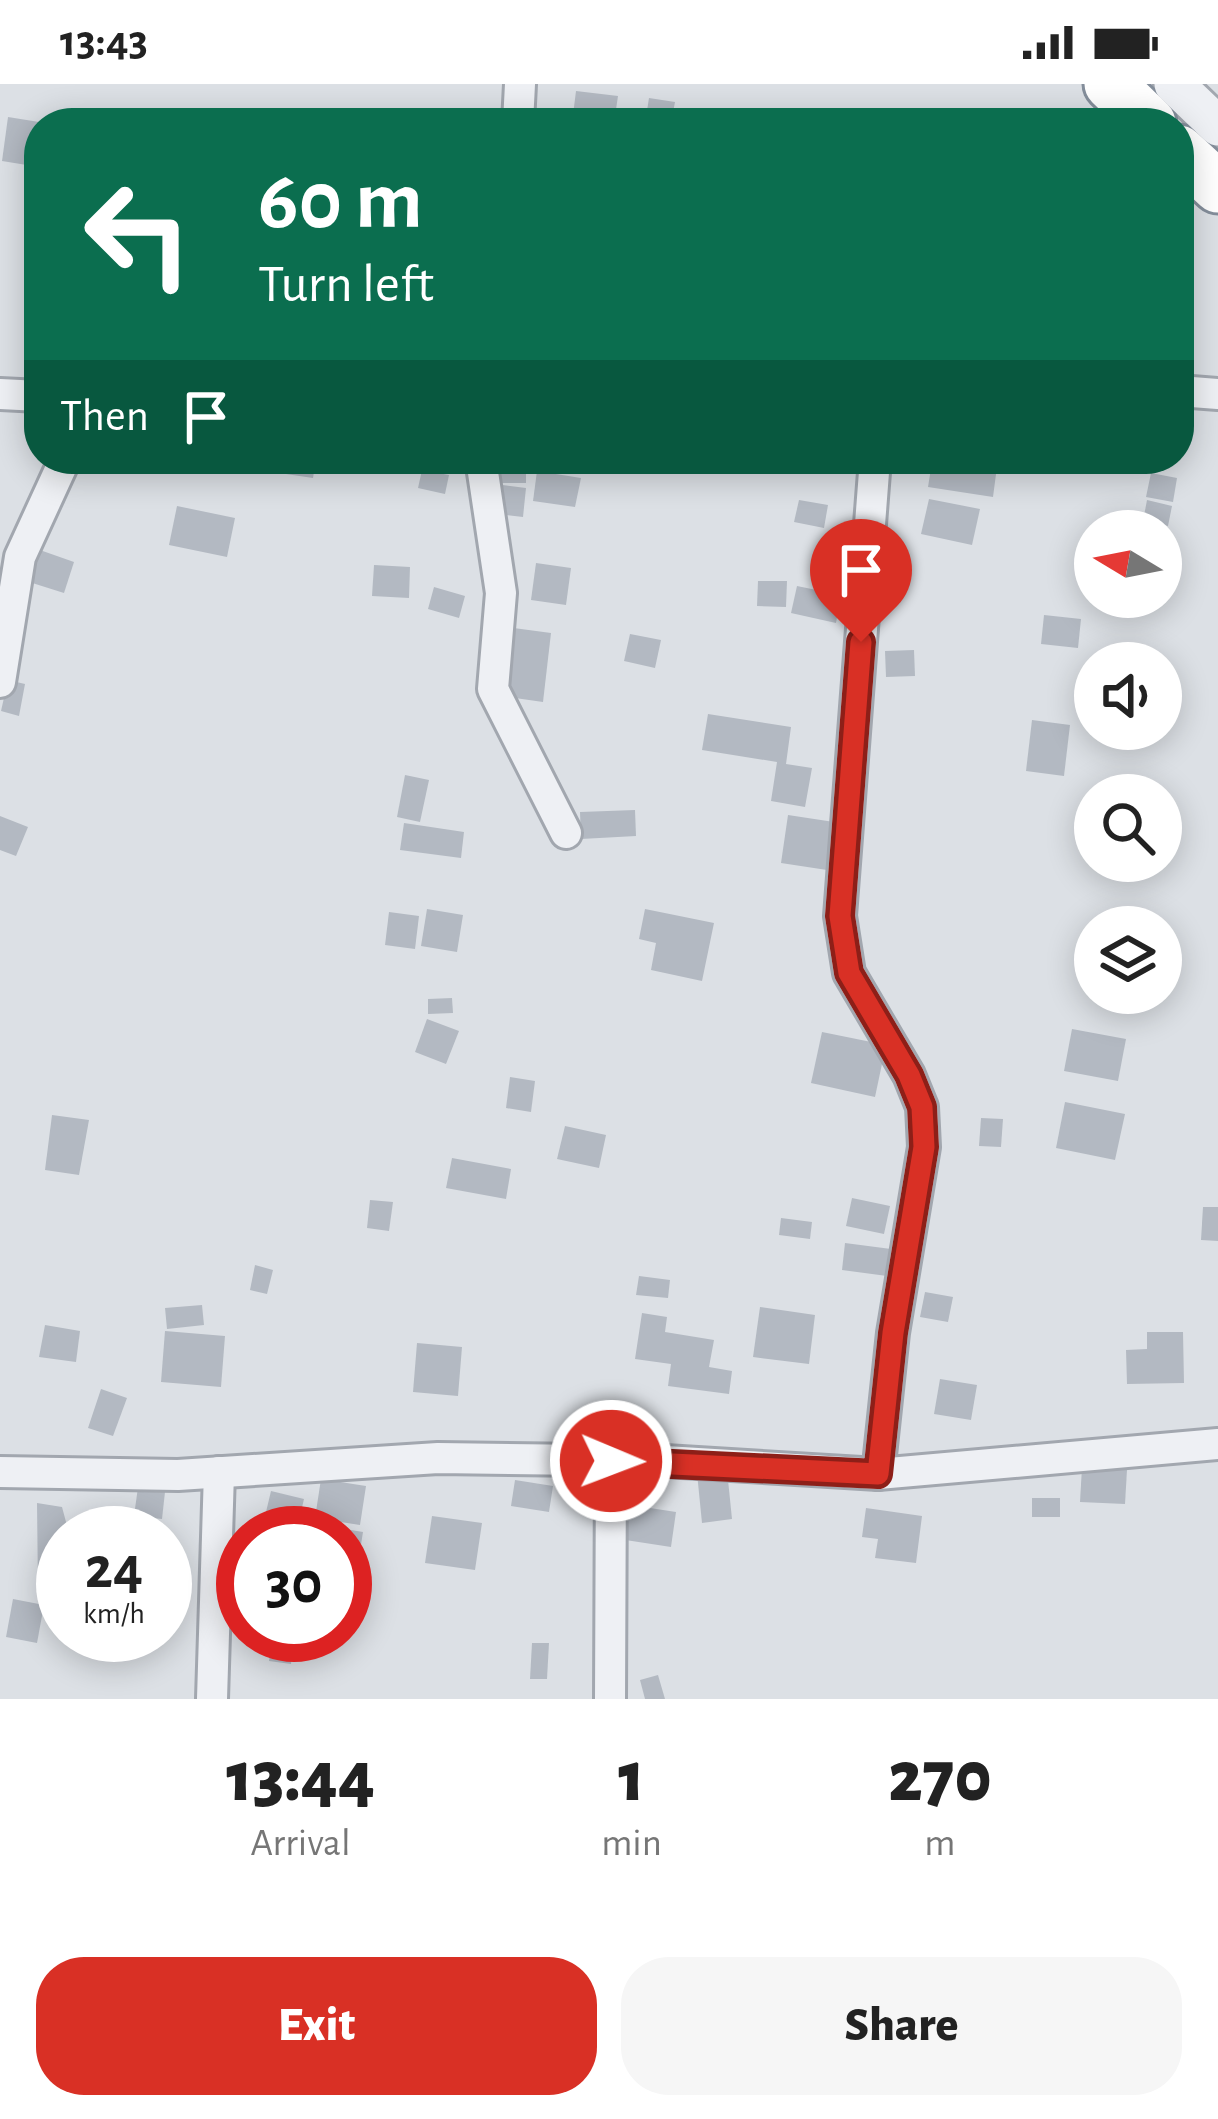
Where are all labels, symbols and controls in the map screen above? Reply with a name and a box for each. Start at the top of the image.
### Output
text: 13:43 [60,19,148,64]
icon: left [60,156,216,312]
text: 60 m [258,160,423,244]
text: Turn left [258,258,434,312]
icon: arrive [173,384,239,450]
text: Then [60,394,149,439]
north arrow [1074,510,1182,618]
map controls [1074,510,1182,1014]
pin [810,519,912,642]
icon: arrive [828,537,894,603]
button: sound [1074,642,1182,750]
button: search [1074,774,1182,882]
button: layers [1074,906,1182,1014]
position arrow [548,1398,674,1524]
speed limit sign: 30 [216,1506,372,1662]
text: 24 [85,1539,143,1599]
text: km/h [83,1599,145,1629]
text: 13:44 [226,1742,375,1814]
text: 1 [618,1742,645,1814]
text: 270 [888,1742,992,1814]
text: Arrival [250,1824,351,1863]
text: min [601,1824,662,1863]
text: m [924,1824,956,1863]
button: Exit [36,1957,597,2095]
button: Share [621,1957,1182,2095]

